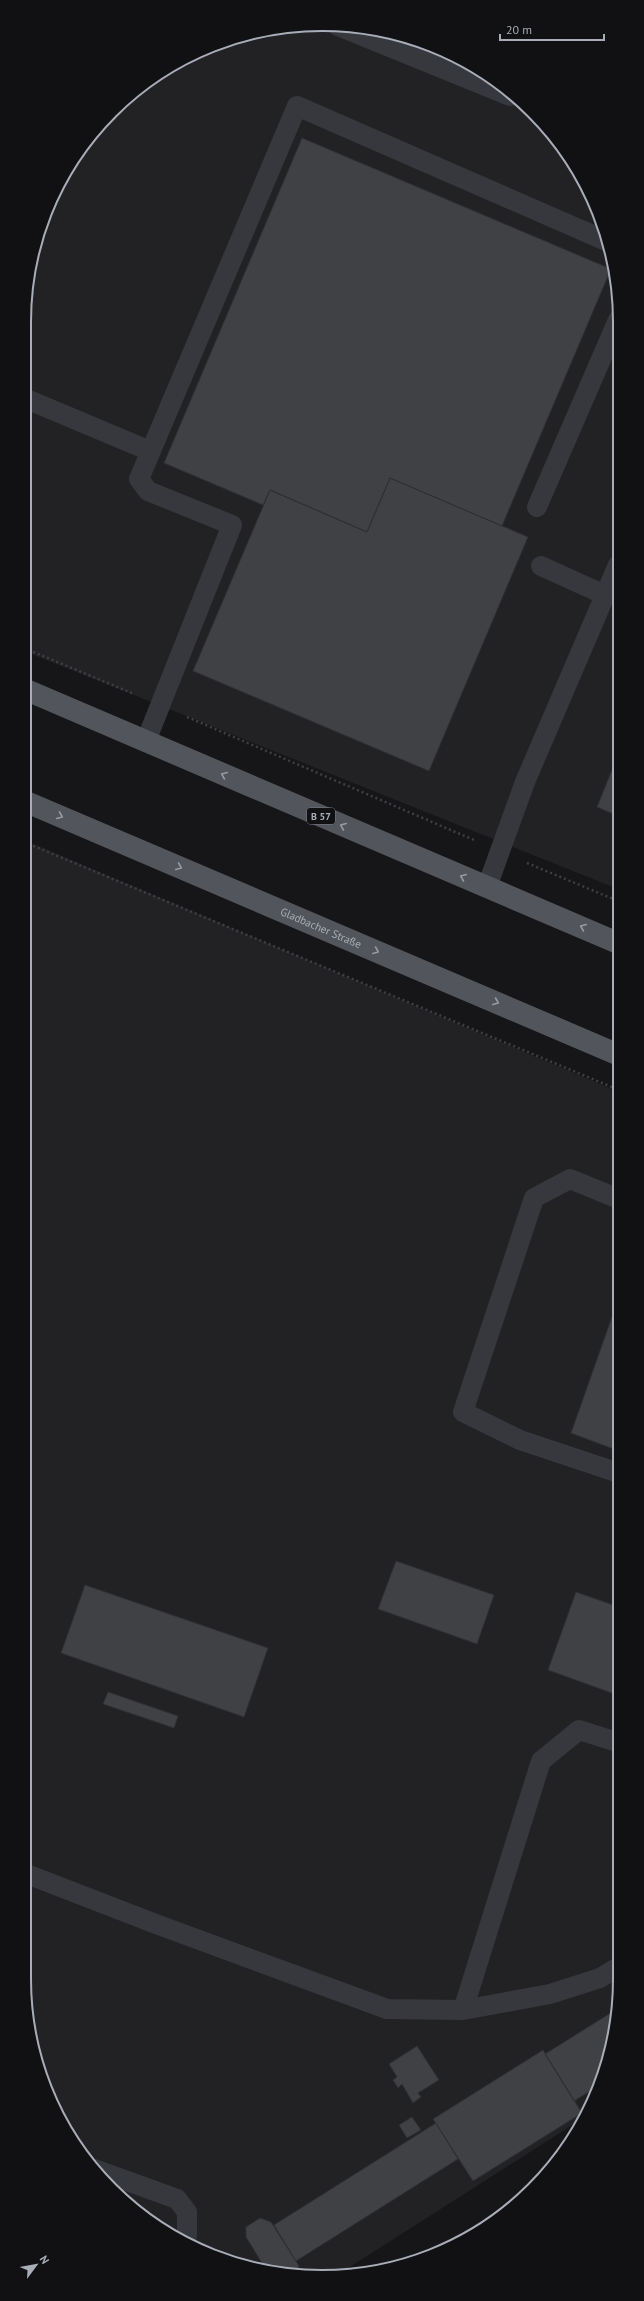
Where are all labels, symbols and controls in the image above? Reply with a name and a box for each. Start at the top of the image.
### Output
scale bar [500,16,604,42]
text: 20 m [506,22,532,37]
one-way arrow [220,771,227,779]
road number: B 57 [307,808,335,824]
one-way arrow [55,811,63,819]
one-way arrow [340,822,347,830]
one-way arrow [175,862,183,870]
one-way arrow [460,873,467,881]
street label: Gladbacher Straße [278,904,364,951]
one-way arrow [579,924,586,932]
one-way arrow [373,947,380,955]
one-way arrow [492,998,499,1006]
north arrow [16,2245,56,2285]
text: N [37,2253,52,2266]

